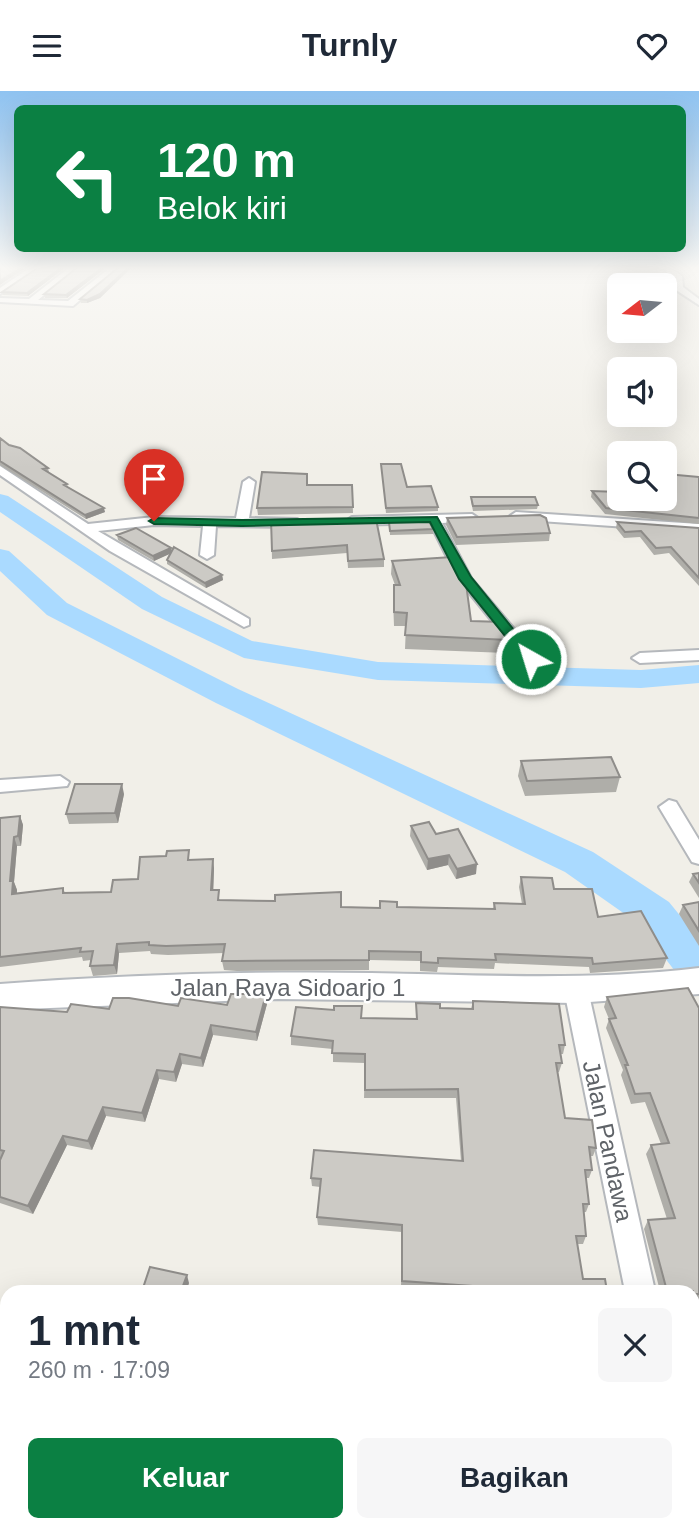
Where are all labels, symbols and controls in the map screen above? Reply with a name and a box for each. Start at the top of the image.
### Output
icon: menu [28,27,66,65]
text: Turnly [302,27,397,63]
icon: heart [633,27,671,65]
icon: left [42,133,133,224]
text: 120 m [157,133,296,187]
text: Belok kiri [157,190,287,226]
north arrow [607,273,677,343]
map controls [607,273,677,511]
button: sound [607,357,677,427]
button: search [607,441,677,511]
pin [124,449,184,521]
icon: arrive [135,460,173,498]
position arrow [494,622,568,696]
street label: Jalan Raya Sidoarjo 1 [171,974,405,1001]
street label: Jalan Pandawa [578,1058,638,1225]
text: 1 mnt [28,1307,140,1354]
button: close [598,1308,672,1382]
text: 260 m · 17:09 [28,1357,170,1383]
button: Keluar [28,1438,343,1518]
button: Bagikan [357,1438,672,1518]

